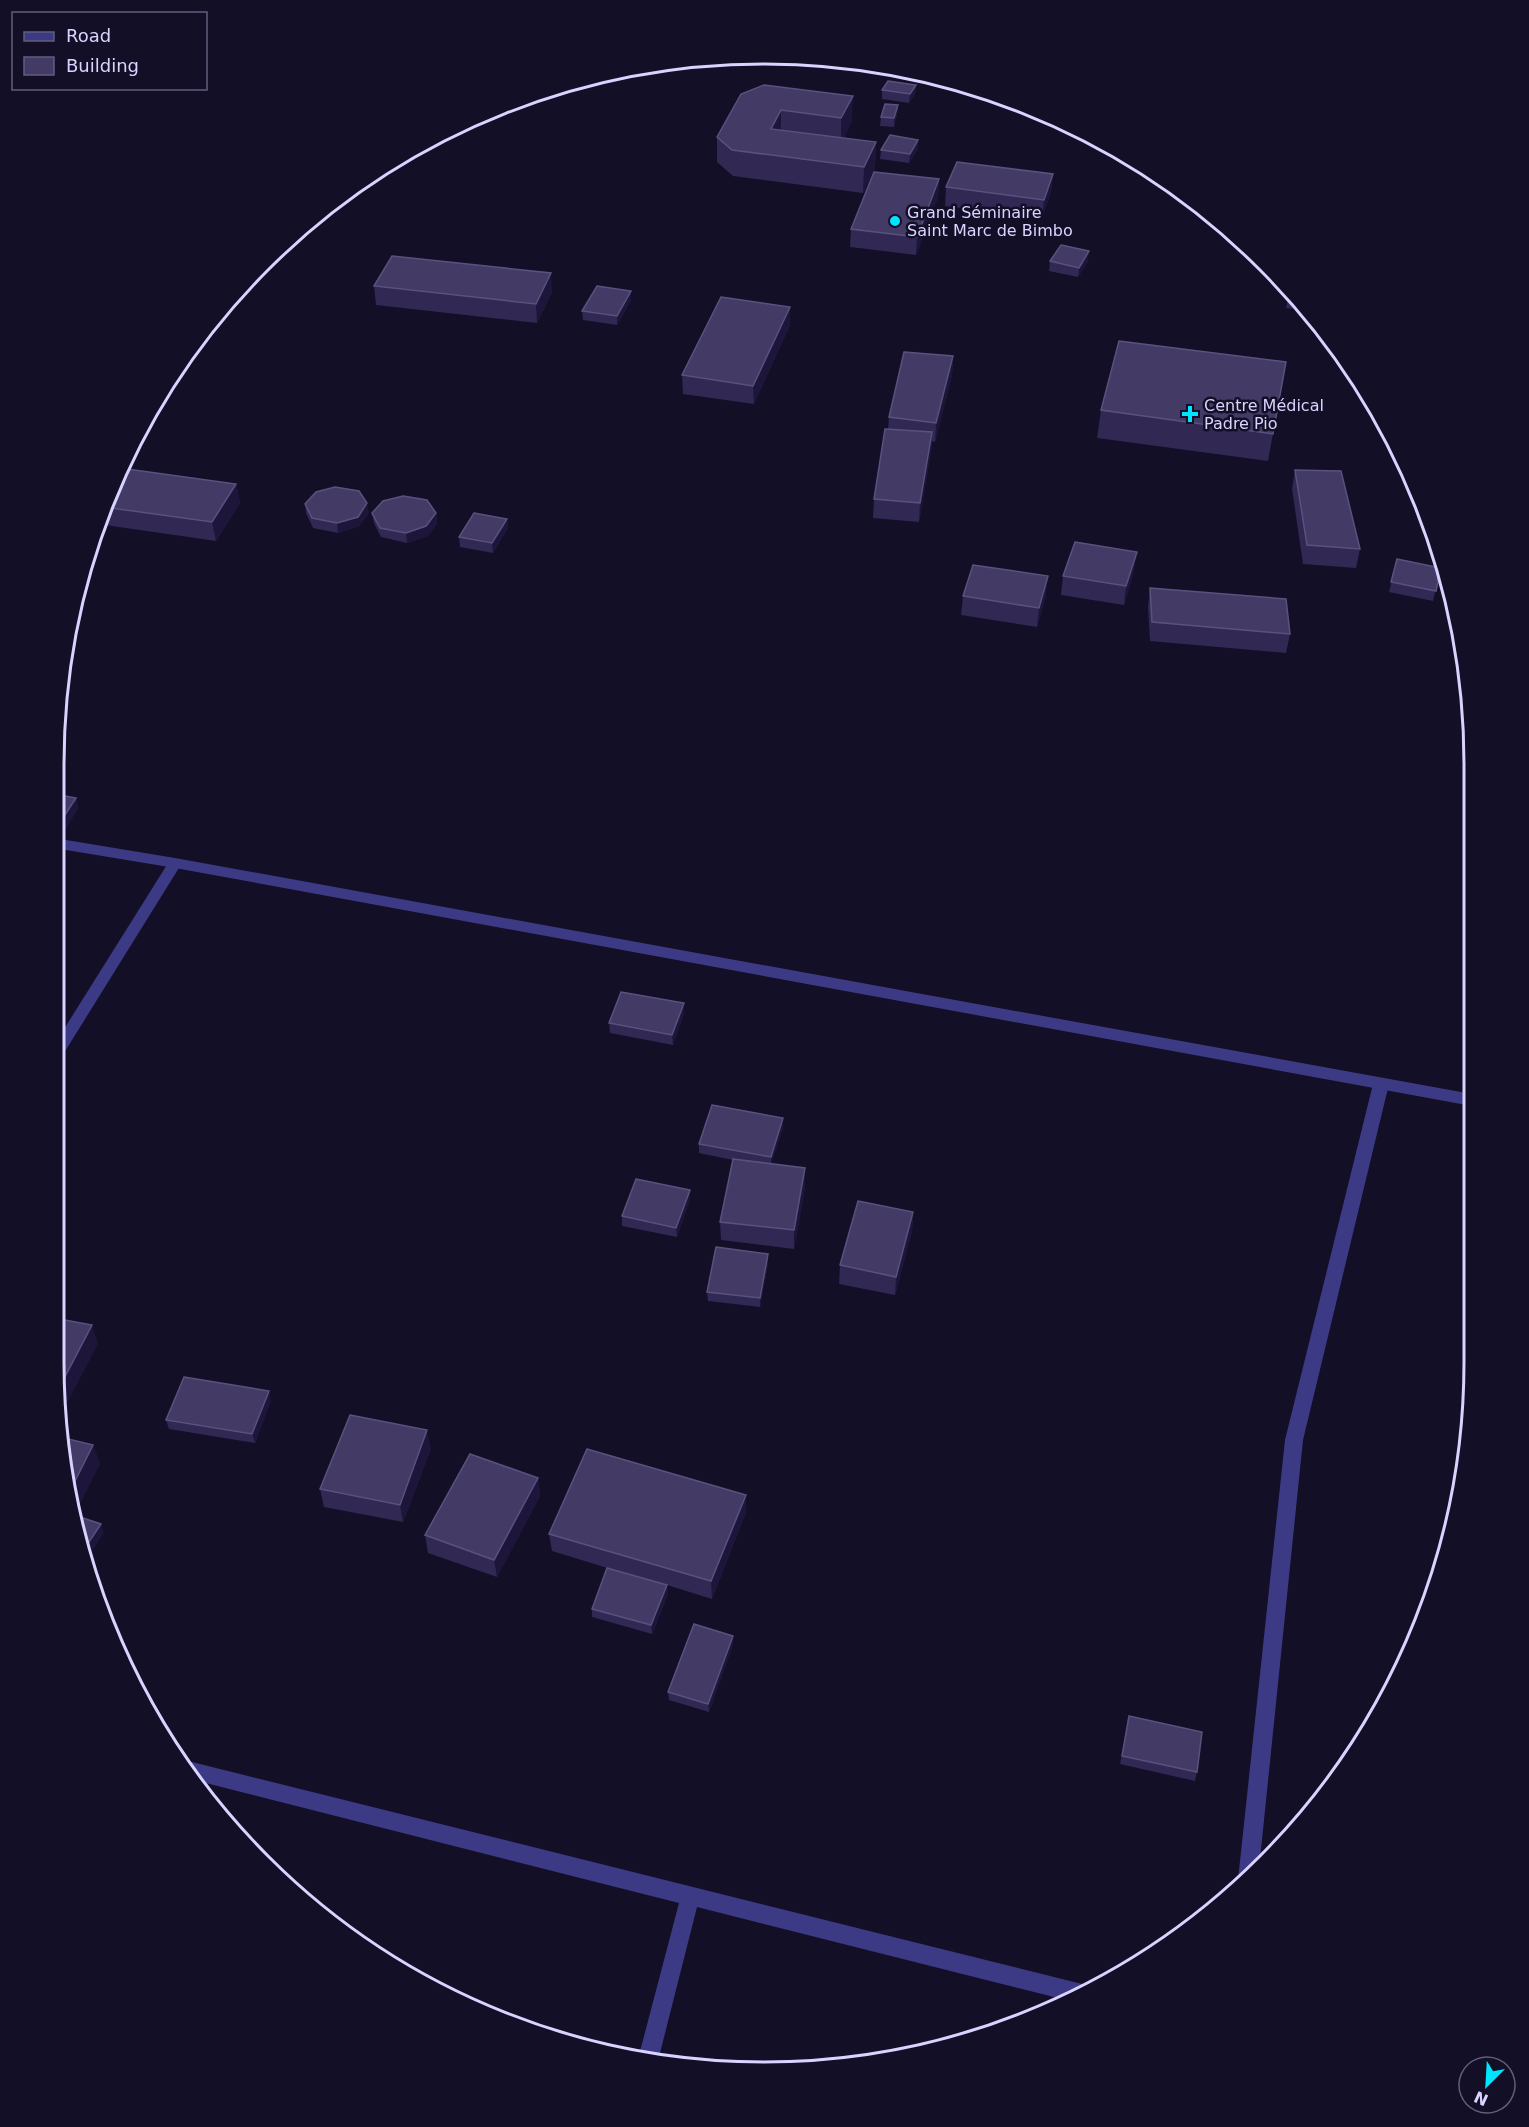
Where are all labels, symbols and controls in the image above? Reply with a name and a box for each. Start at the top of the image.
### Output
legend [12,12,207,90]
text: Road [66,25,111,46]
text: Building [66,55,139,76]
place label: Grand Séminaire Saint Marc de Bimbo [907,203,1073,240]
marker: Grand Séminaire Saint Marc de Bimbo [888,214,902,228]
place label: Centre Médical Padre Pio [1204,396,1324,433]
marker: Centre Médical Padre Pio [1181,405,1199,423]
north arrow [1457,2055,1517,2115]
text: N [1471,2087,1491,2110]

